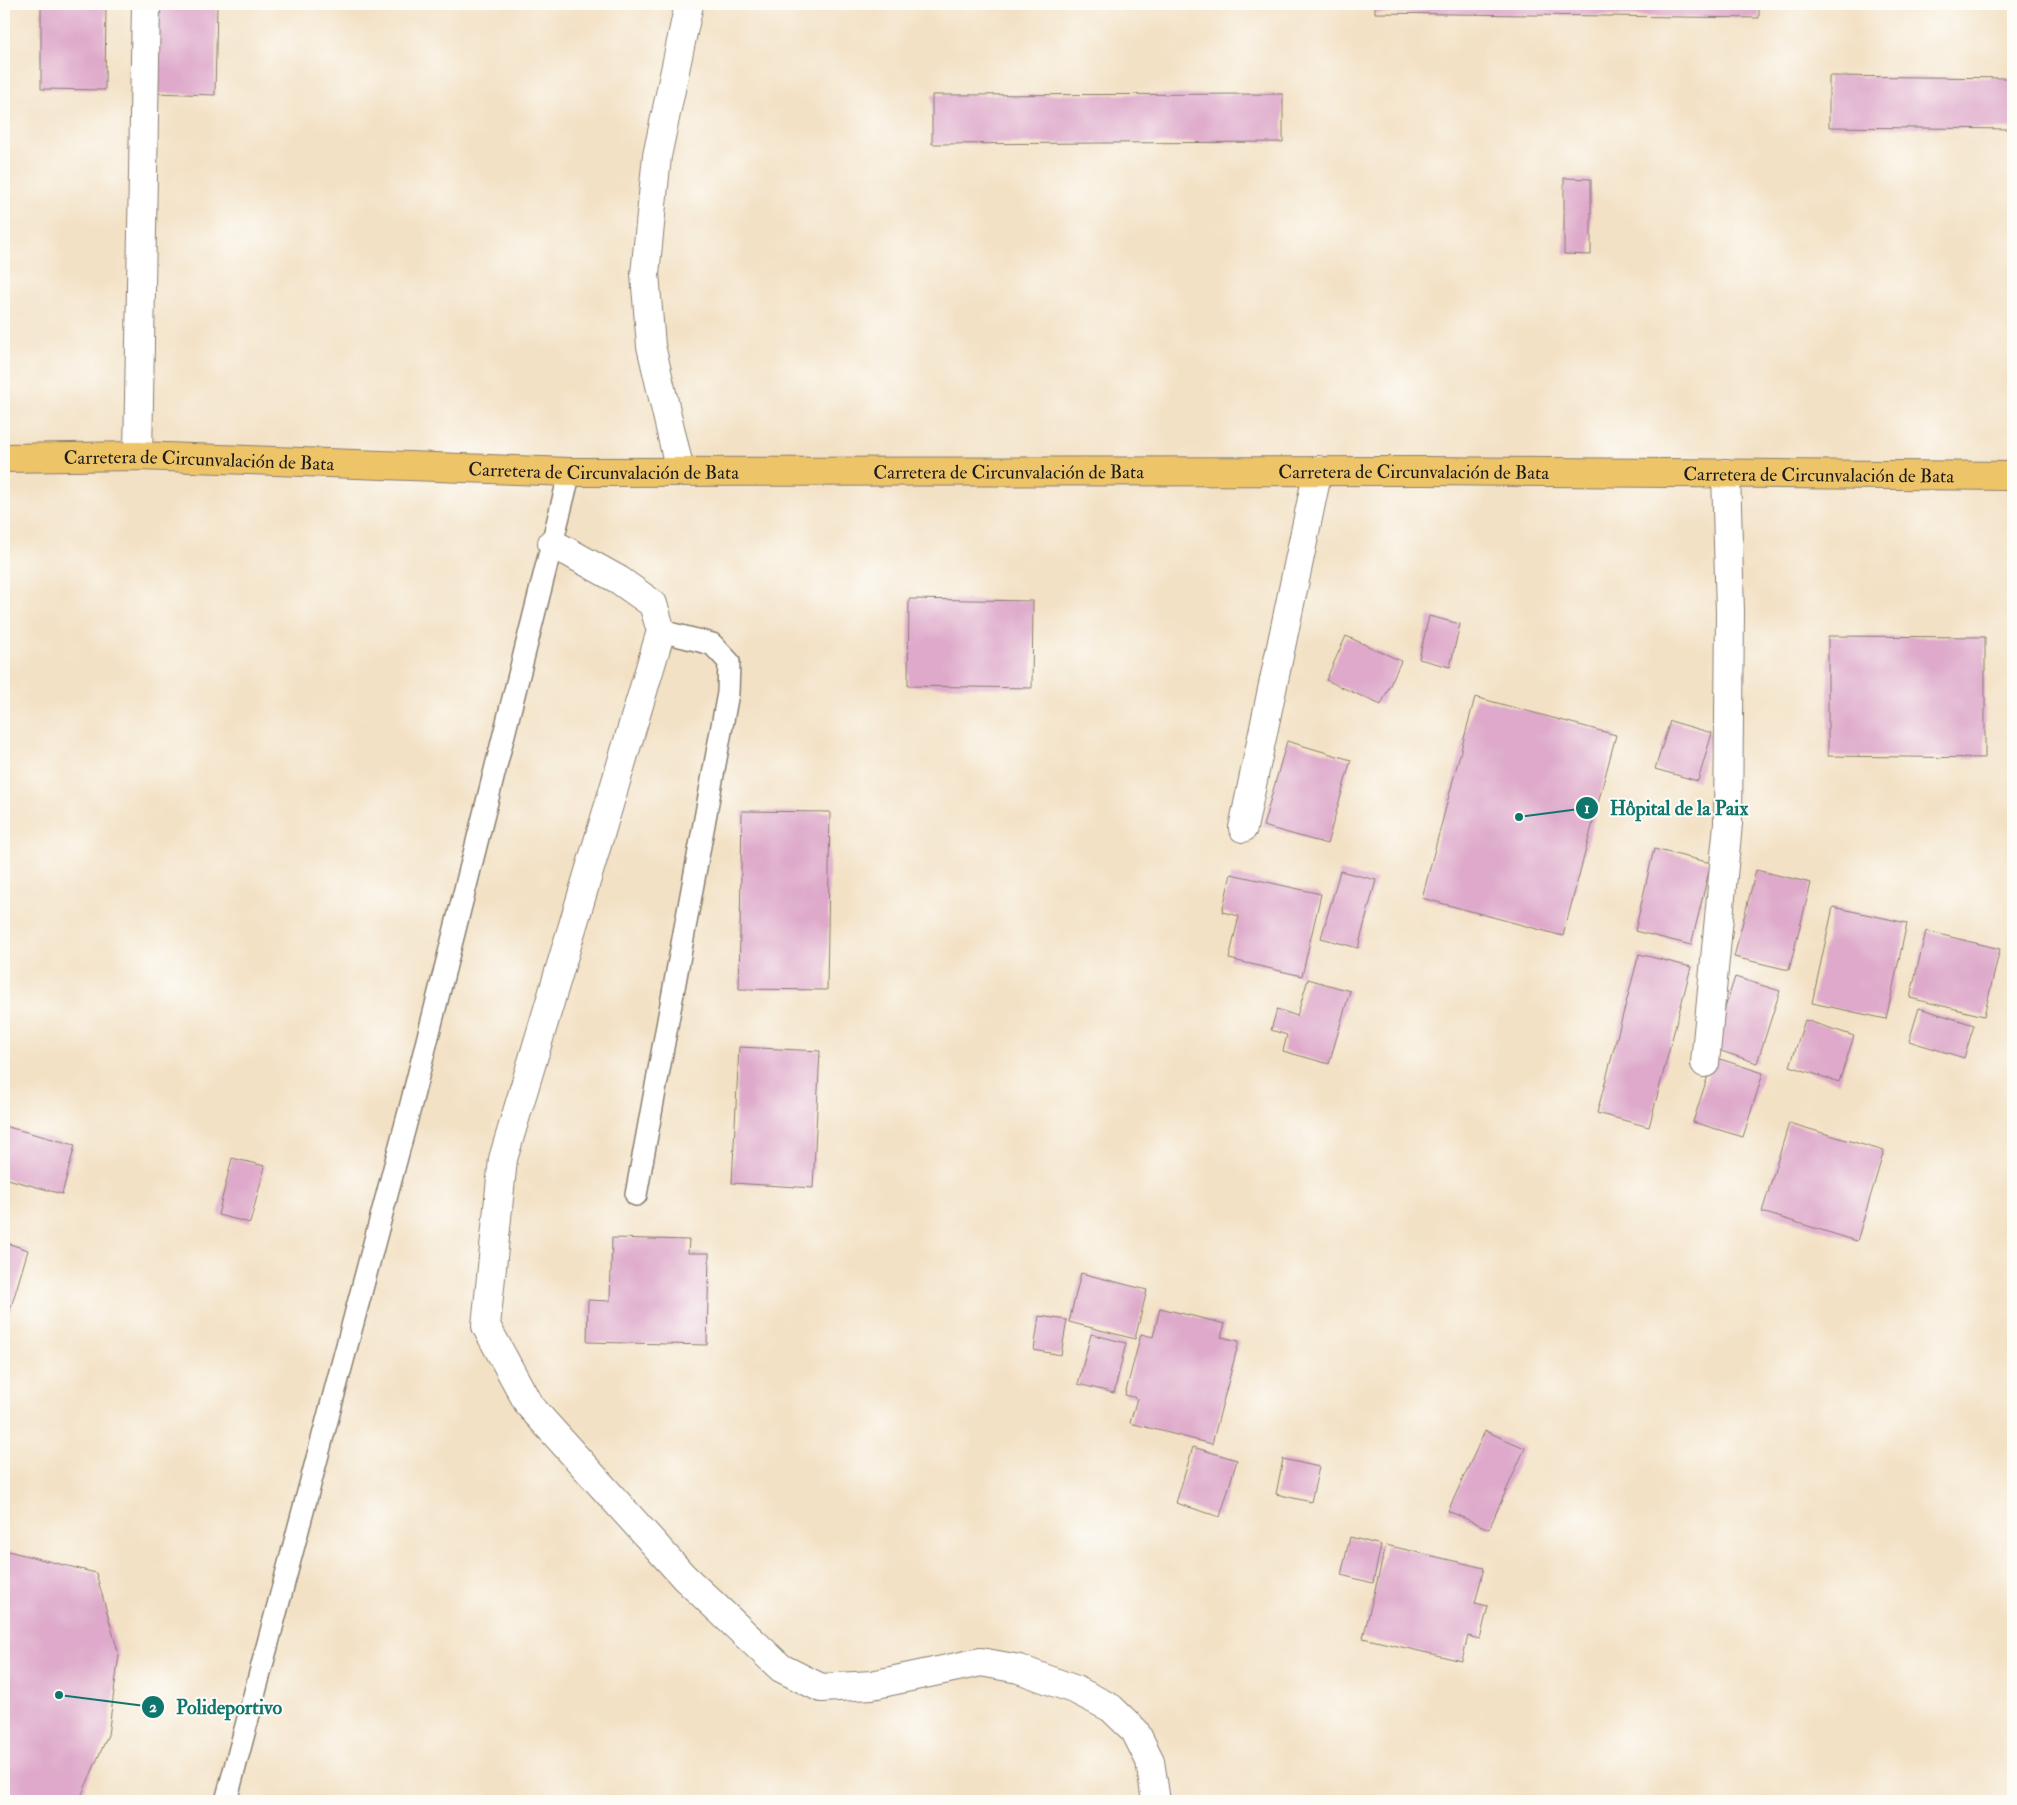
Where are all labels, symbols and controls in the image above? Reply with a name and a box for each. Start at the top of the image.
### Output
street label: Carretera de Circunvalación de Bata [63,445,335,476]
street label: Carretera de Circunvalación de Bata [468,457,739,485]
street label: Carretera de Circunvalación de Bata [873,460,1144,485]
street label: Carretera de Circunvalación de Bata [1278,460,1549,485]
street label: Carretera de Circunvalación de Bata [1683,462,1954,488]
callout: Hôpital de la Paix [1575,790,1758,825]
text: Hôpital de la Paix [1610,796,1748,822]
text: 1 [1584,799,1590,818]
callout: Polideportivo [141,1690,292,1725]
text: Polideportivo [176,1695,282,1721]
text: 2 [149,1698,157,1717]

